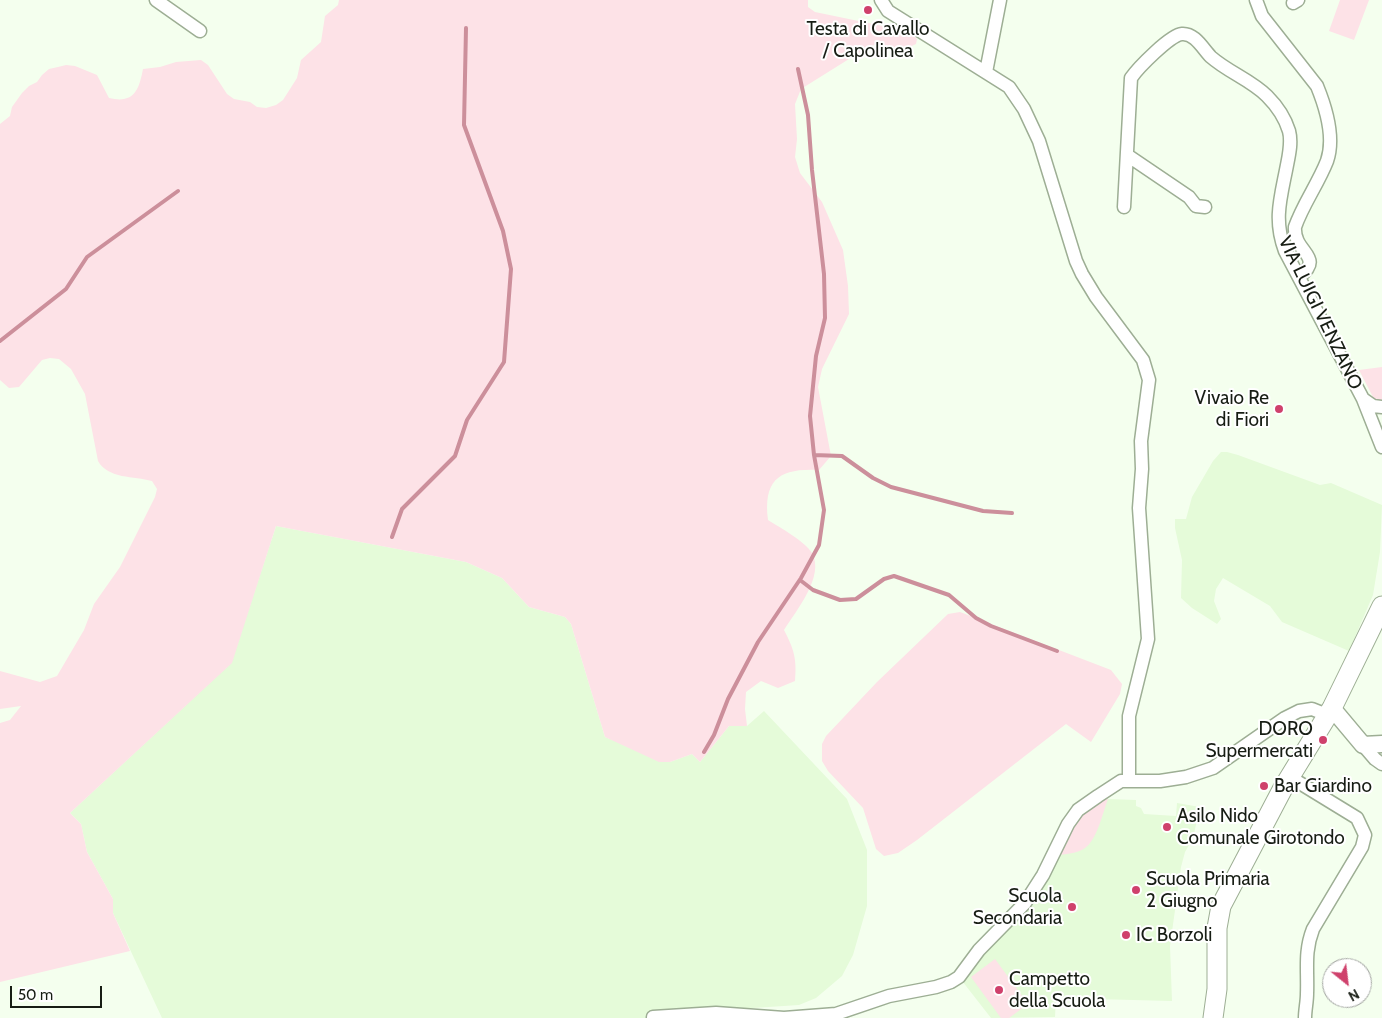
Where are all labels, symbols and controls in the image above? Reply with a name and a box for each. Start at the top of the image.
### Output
marker: Testa di Cavallo / Capolinea [862,4,874,16]
place label: Testa di Cavallo / Capolinea [806,18,930,62]
street label: VIA LUIGI VENZANO [1273,233,1367,393]
place label: Vivaio Re di Fiori [1195,387,1269,431]
marker: Vivaio Re di Fiori [1273,403,1285,415]
place label: DORO Supermercati [1206,718,1313,762]
marker: DORO Supermercati [1317,734,1329,746]
place label: Bar Giardino [1274,775,1372,797]
marker: Bar Giardino [1258,780,1270,792]
place label: Asilo Nido Comunale Girotondo [1177,805,1345,849]
marker: Asilo Nido Comunale Girotondo [1161,821,1173,833]
place label: Scuola Primaria 2 Giugno [1146,868,1270,912]
marker: Scuola Primaria 2 Giugno [1130,884,1142,896]
place label: Scuola Secondaria [973,885,1062,929]
marker: Scuola Secondaria [1066,901,1078,913]
place label: IC Borzoli [1136,924,1212,946]
marker: IC Borzoli [1120,929,1132,941]
north arrow [1322,958,1372,1008]
place label: Campetto della Scuola [1009,968,1105,1012]
scale bar [12,976,105,1008]
marker: Campetto della Scuola [993,984,1005,996]
text: N [1345,985,1362,1006]
text: 50 m [18,986,53,1004]

